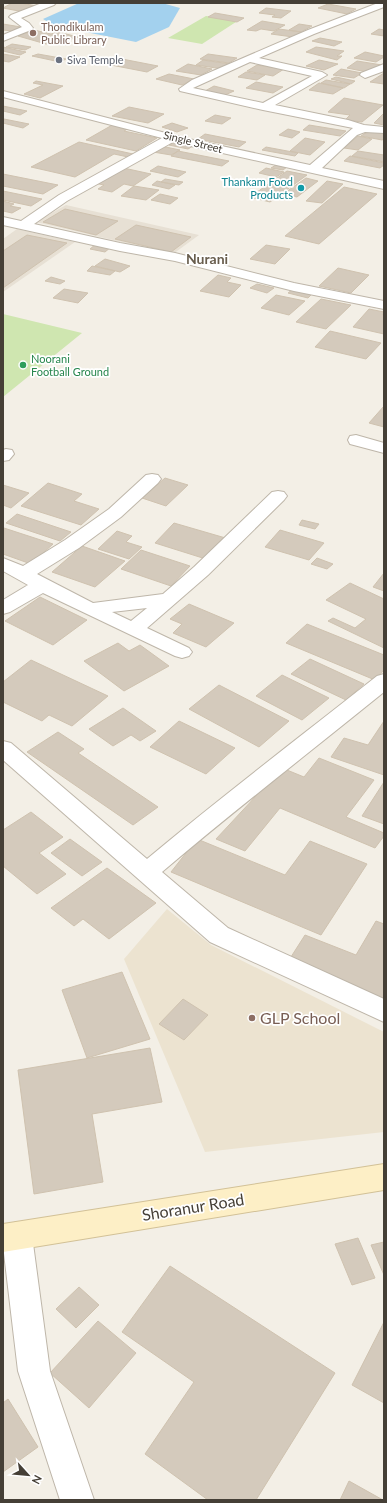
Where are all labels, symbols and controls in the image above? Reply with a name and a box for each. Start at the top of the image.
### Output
place label: Thondikulam Public Library [41,20,107,46]
marker: Thondikulam Public Library [28,28,38,38]
place label: Siva Temple [67,53,124,66]
marker: Siva Temple [54,55,64,65]
street label: Single Street [162,128,224,155]
place label: Thankam Food Products [222,175,293,201]
marker: Thankam Food Products [296,183,306,193]
district label: Nurani [186,250,228,267]
place label: Noorani Football Ground [31,352,109,378]
marker: Noorani Football Ground [18,360,28,370]
place label: GLP School [260,1008,340,1027]
marker: GLP School [247,1013,257,1023]
street label: Shoranur Road [141,1189,245,1224]
north arrow [8,1455,48,1495]
text: N [30,1473,45,1486]

